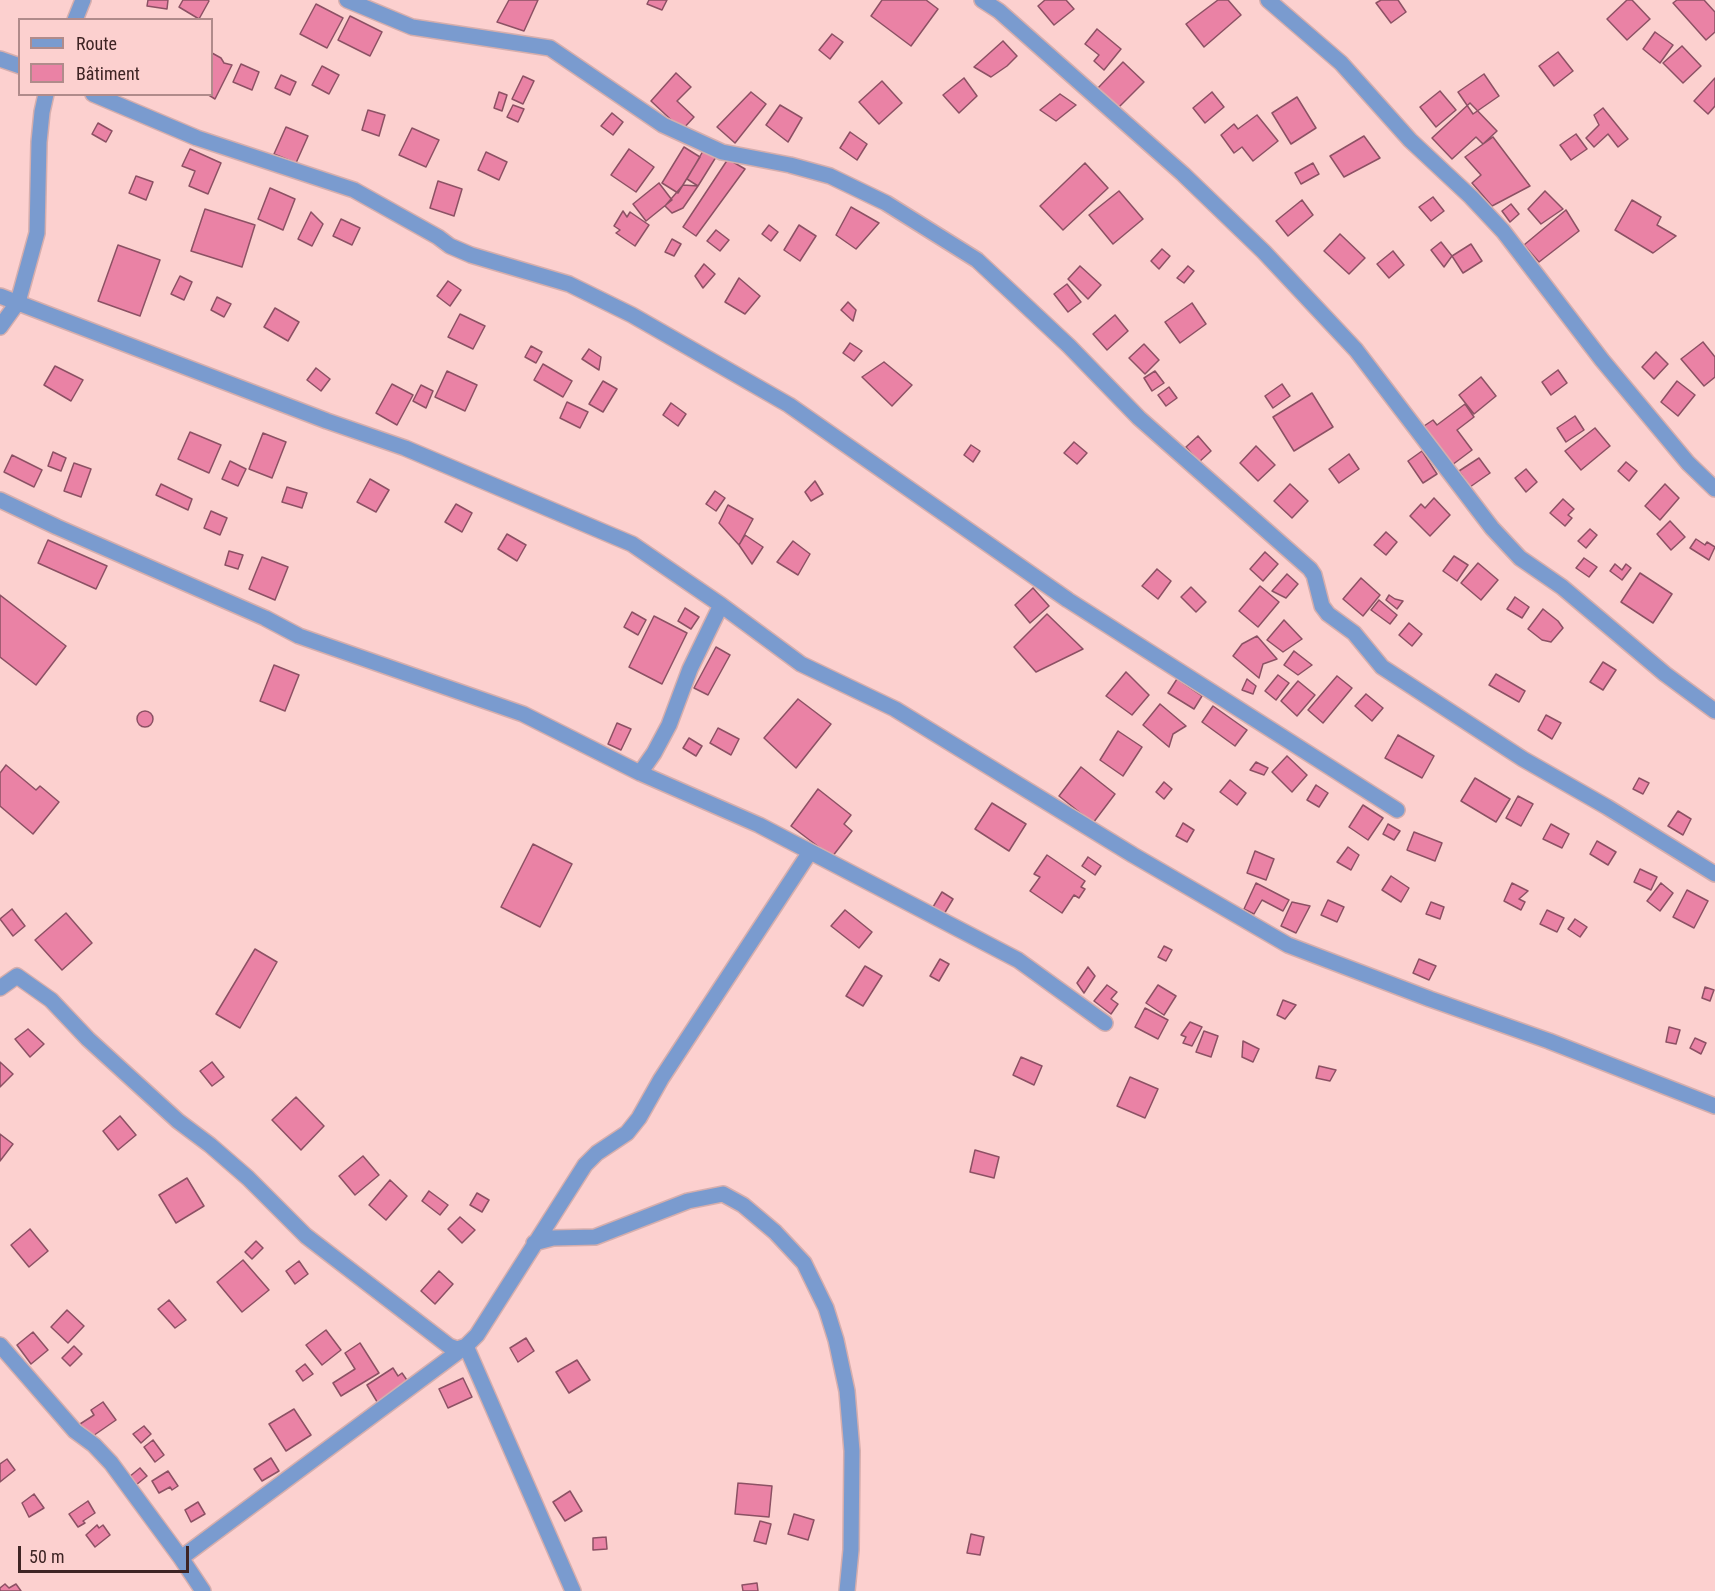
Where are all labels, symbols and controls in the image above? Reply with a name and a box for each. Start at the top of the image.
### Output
legend [18,18,213,96]
text: Route [76,33,117,54]
text: Bâtiment [76,63,140,84]
scale bar [21,1534,192,1572]
text: 50 m [29,1546,64,1567]

